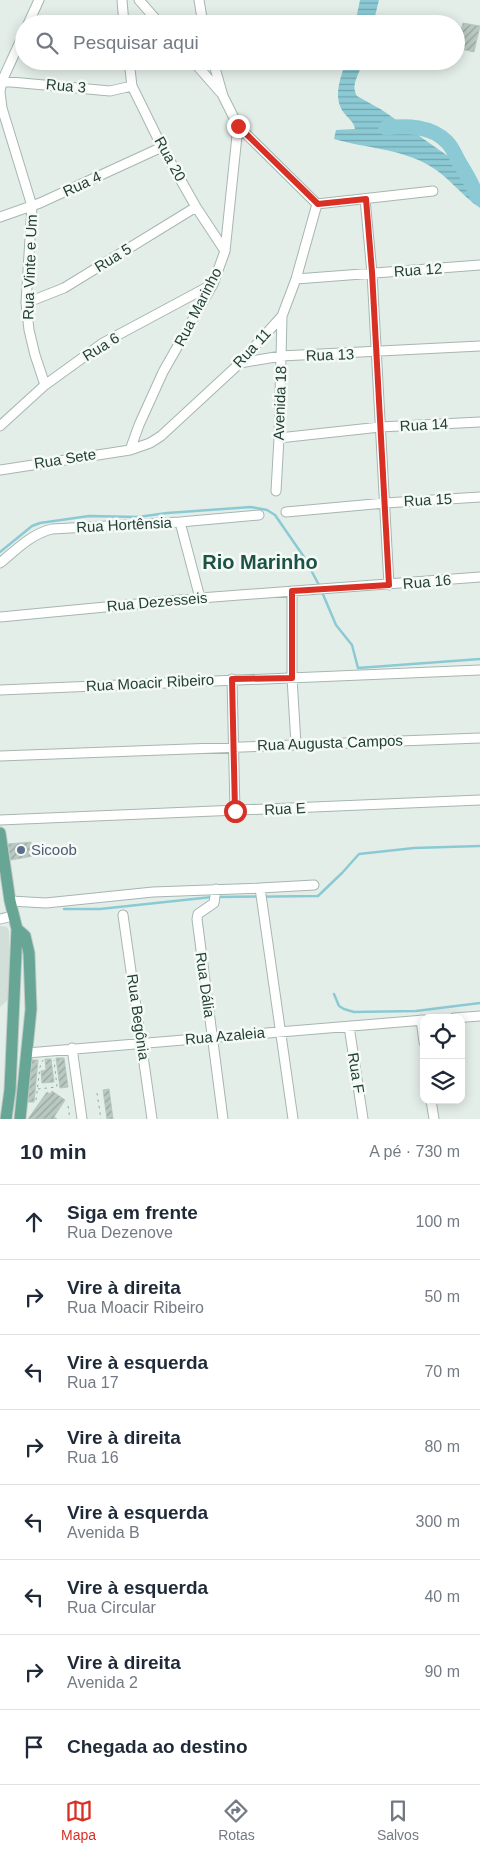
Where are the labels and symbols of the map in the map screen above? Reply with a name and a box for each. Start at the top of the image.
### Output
street label: Rua 3 [45,75,87,96]
route end [227,115,250,138]
street label: Rua 20 [151,133,190,184]
street label: Rua 4 [60,167,104,200]
street label: Rua Vinte e Um [19,214,40,320]
street label: Rua 5 [91,240,134,275]
street label: Rua 12 [393,259,443,280]
street label: Rua Marinho [170,265,225,349]
street label: Rua 11 [229,325,274,371]
street label: Rua 6 [79,329,122,364]
street label: Rua 13 [306,345,354,364]
street label: Avenida 18 [270,365,289,441]
street label: Rua 14 [399,415,449,434]
street label: Rua Sete [33,445,97,472]
street label: Rua 15 [403,490,453,509]
street label: Rua Hortênsia [76,513,173,535]
district label: Rio Marinho [202,551,318,573]
street label: Rua 16 [402,571,452,592]
street label: Rua Dezesseis [106,589,208,614]
street label: Rua Moacir Ribeiro [85,671,215,694]
street label: Rua Augusta Campos [257,731,403,754]
street label: Rua E [264,799,306,818]
route start [224,800,247,823]
place label: Sicoob [31,841,77,858]
marker: Sicoob [15,844,27,856]
street label: Rua Dália [192,951,219,1019]
street label: Rua Begônia [124,973,153,1062]
street label: Rua Azaleia [184,1023,266,1047]
street label: Rua F [345,1051,368,1094]

